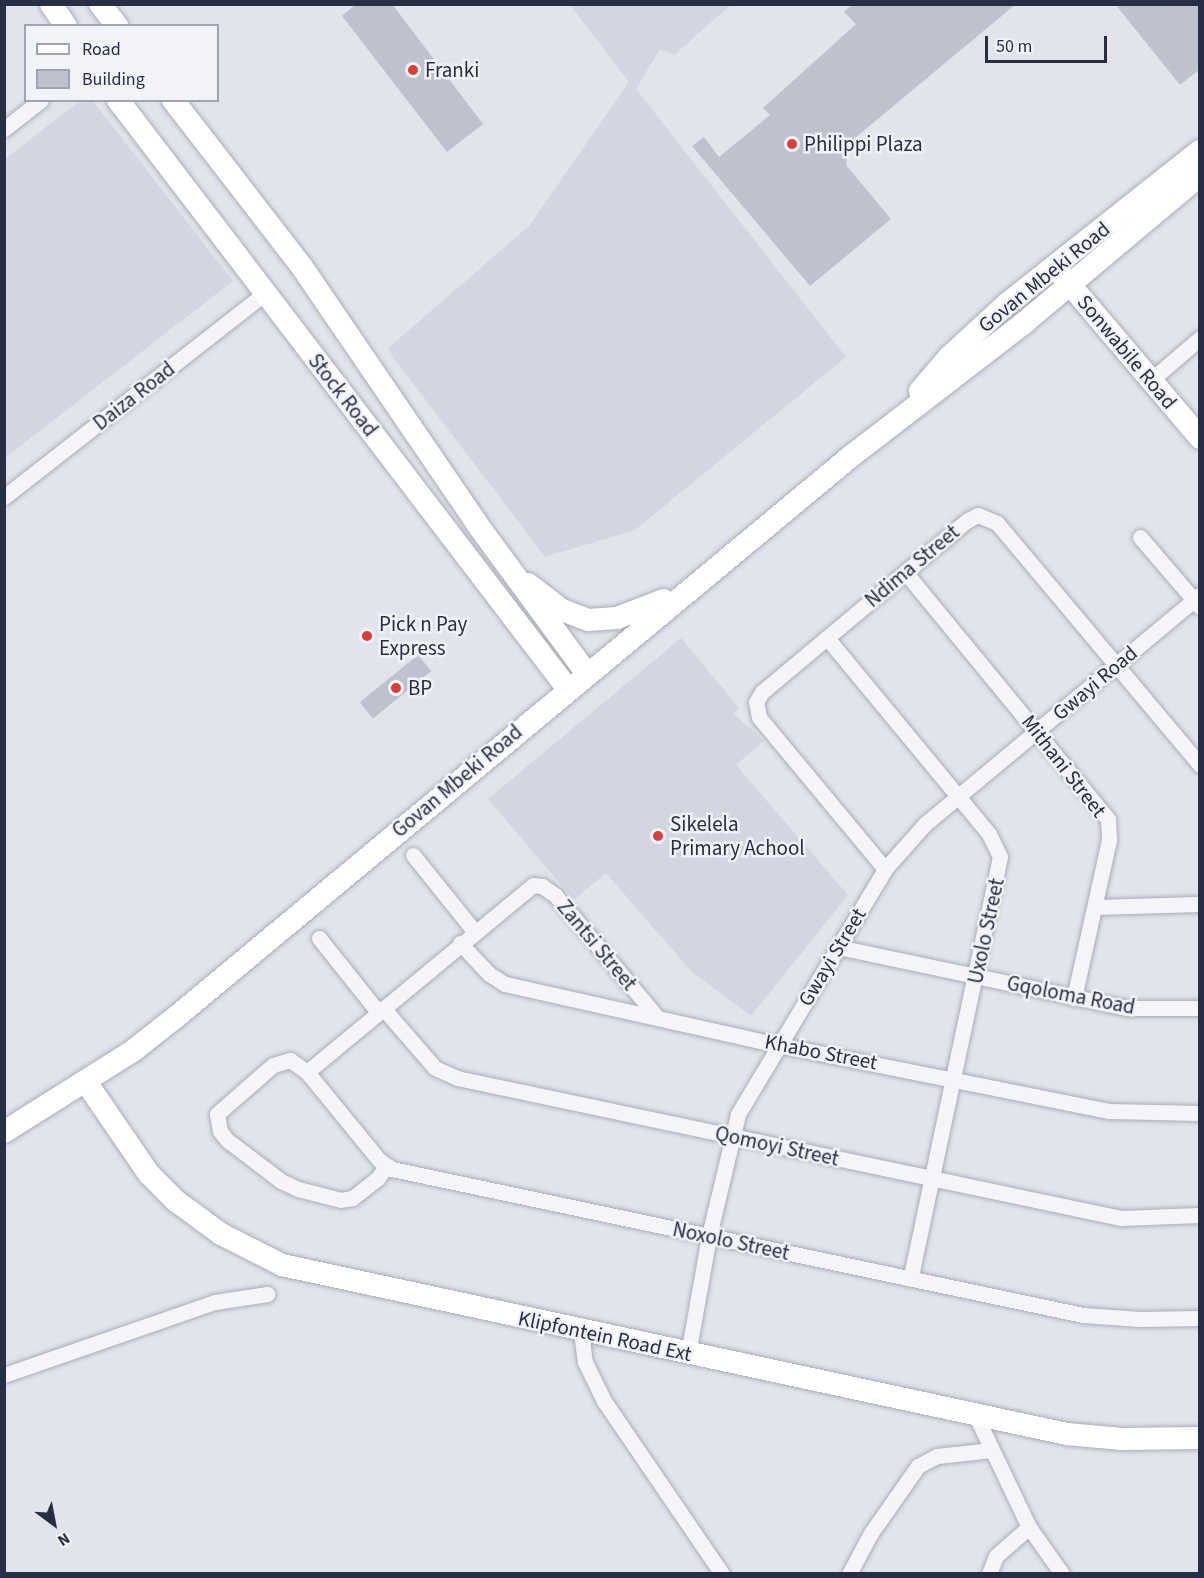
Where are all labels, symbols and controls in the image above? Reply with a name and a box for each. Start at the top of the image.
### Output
legend [24,24,219,102]
scale bar [988,24,1110,62]
text: 50 m [996,34,1032,59]
text: Road [82,37,121,62]
place label: Franki [425,57,479,83]
marker: Franki [406,63,420,77]
text: Building [82,67,145,92]
place label: Philippi Plaza [804,131,923,157]
marker: Philippi Plaza [785,137,799,151]
street label: Govan Mbeki Road [973,216,1115,338]
street label: Sonwabile Road [1072,290,1182,414]
street label: Stock Road [303,349,383,441]
street label: Daiza Road [88,356,180,436]
street label: Ndima Street [860,519,964,613]
place label: Pick n Pay Express [379,611,467,661]
marker: Pick n Pay Express [360,629,374,643]
street label: Gwayi Road [1048,640,1142,726]
place label: BP [408,675,432,701]
marker: BP [389,681,403,695]
street label: Mithani Street [1016,710,1112,822]
street label: Govan Mbeki Road [387,719,527,843]
place label: Sikelela Primary Achool [670,811,805,861]
marker: Sikelela Primary Achool [651,829,665,843]
street label: Uxolo Street [963,876,1009,986]
street label: Zantsi Street [552,894,642,996]
street label: Gwayi Street [793,903,871,1011]
street label: Gqoloma Road [1005,970,1137,1020]
street label: Khabo Street [763,1029,879,1075]
street label: Qomoyi Street [713,1121,841,1171]
street label: Noxolo Street [670,1216,792,1266]
street label: Klipfontein Road Ext [516,1305,694,1367]
north arrow [24,1494,84,1554]
text: N [53,1527,74,1551]

